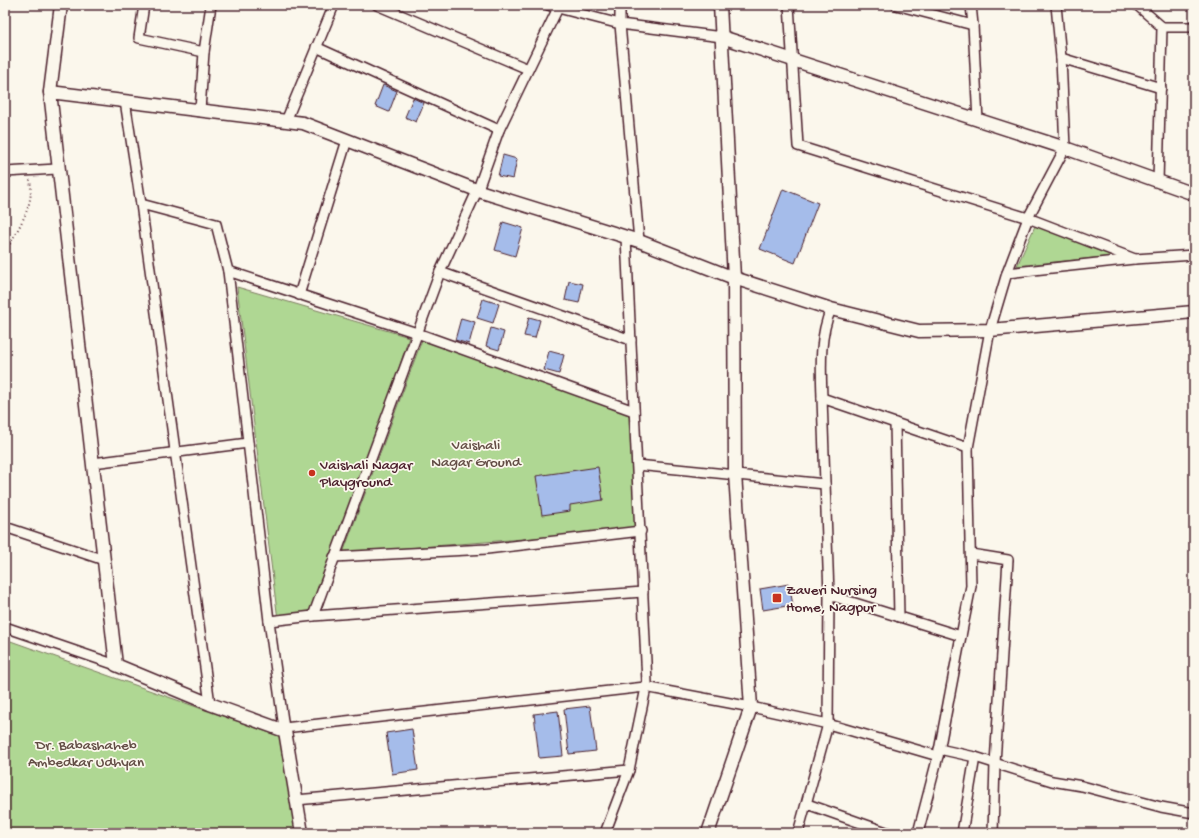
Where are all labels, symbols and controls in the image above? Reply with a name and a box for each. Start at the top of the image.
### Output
park label: Vaishali Nagar Ground [431,437,522,472]
place label: Vaishali Nagar Playground [319,457,414,492]
marker: Vaishali Nagar Playground [307,468,317,478]
place label: Zaveri Nursing Home, Nagpur [786,582,877,617]
marker: Zaveri Nursing Home, Nagpur [771,592,783,604]
park label: Dr. Babashaheb Ambedkar Udhyan [28,737,144,772]

